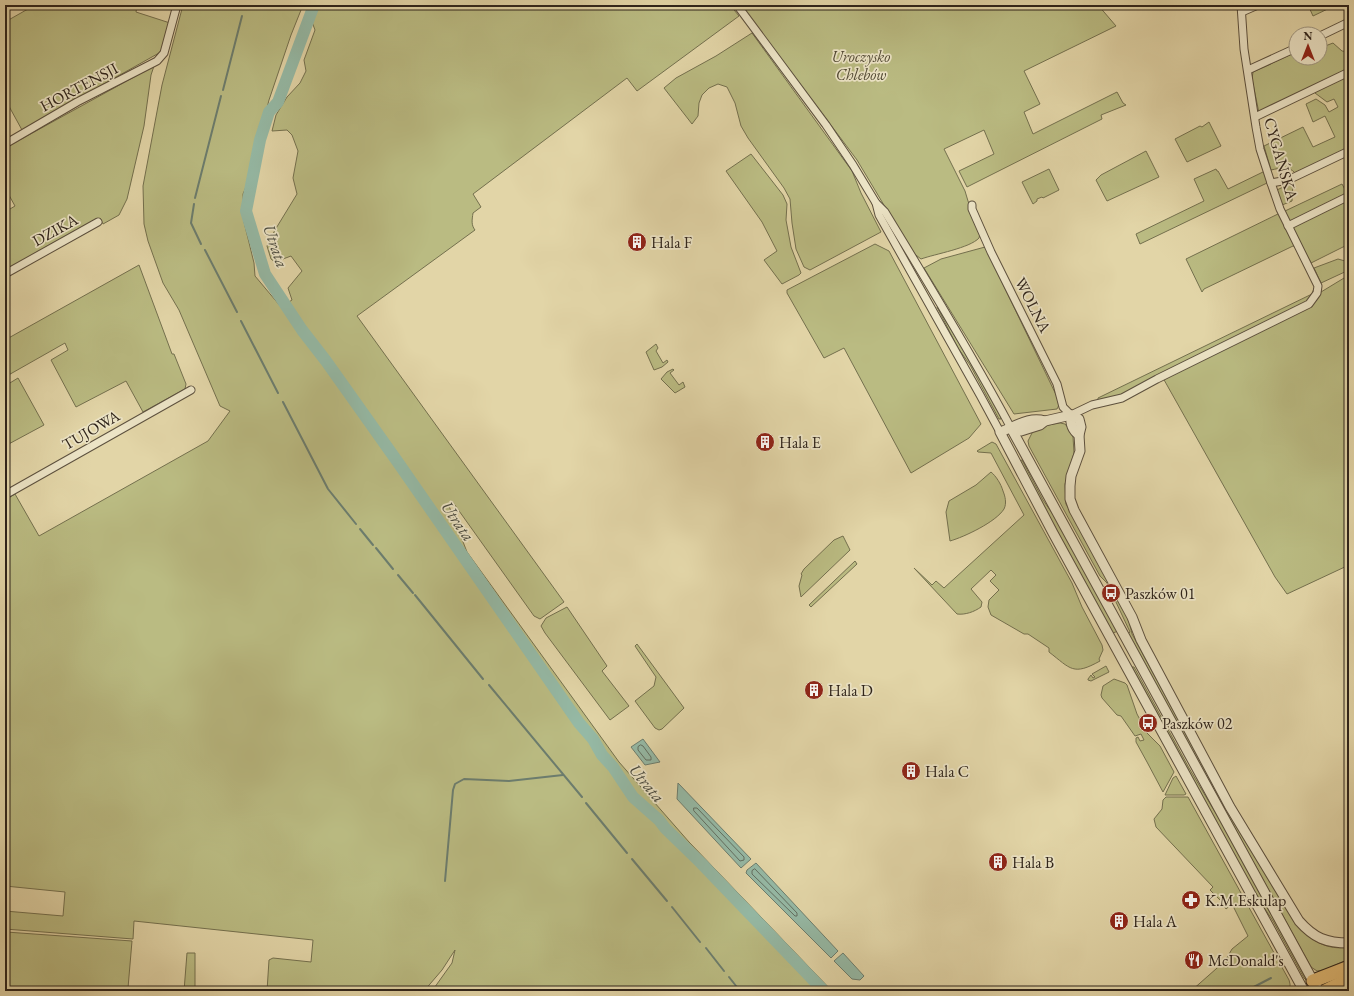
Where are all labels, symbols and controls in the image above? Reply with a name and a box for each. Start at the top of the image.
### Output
north arrow [1288,26,1328,66]
text: N [1304,29,1313,43]
park label: Uroczysko Chlebów [832,46,890,85]
street label: HORTENSJI [36,57,122,116]
street label: CYGAŃSKA [1259,115,1303,204]
street label: DZIKA [28,208,82,251]
water label: Utrata [258,221,294,271]
building icon: Hala F [626,231,648,253]
place label: Hala F [651,232,692,253]
street label: WOLNA [1010,274,1056,337]
street label: TUJOWA [58,405,124,455]
building icon: Hala E [754,431,776,453]
place label: Hala E [779,432,821,453]
water label: Utrata [436,497,480,545]
bus stop icon: Paszków 01 [1100,582,1122,604]
place label: Paszków 01 [1125,583,1195,604]
building icon: Hala D [803,679,825,701]
place label: Hala D [828,680,873,701]
bus stop icon: Paszków 02 [1137,712,1159,734]
place label: Paszków 02 [1162,713,1233,734]
water label: Utrata [624,759,670,807]
building icon: Hala C [900,760,922,782]
place label: Hala C [925,761,969,782]
building icon: Hala B [987,851,1009,873]
place label: Hala B [1012,852,1054,873]
pharmacy icon: K.M.Eskulap [1180,889,1202,911]
place label: K.M.Eskulap [1205,890,1286,911]
building icon: Hala A [1108,910,1130,932]
place label: Hala A [1133,911,1178,932]
restaurant icon: McDonald's [1183,949,1205,971]
place label: McDonald's [1208,950,1284,971]

